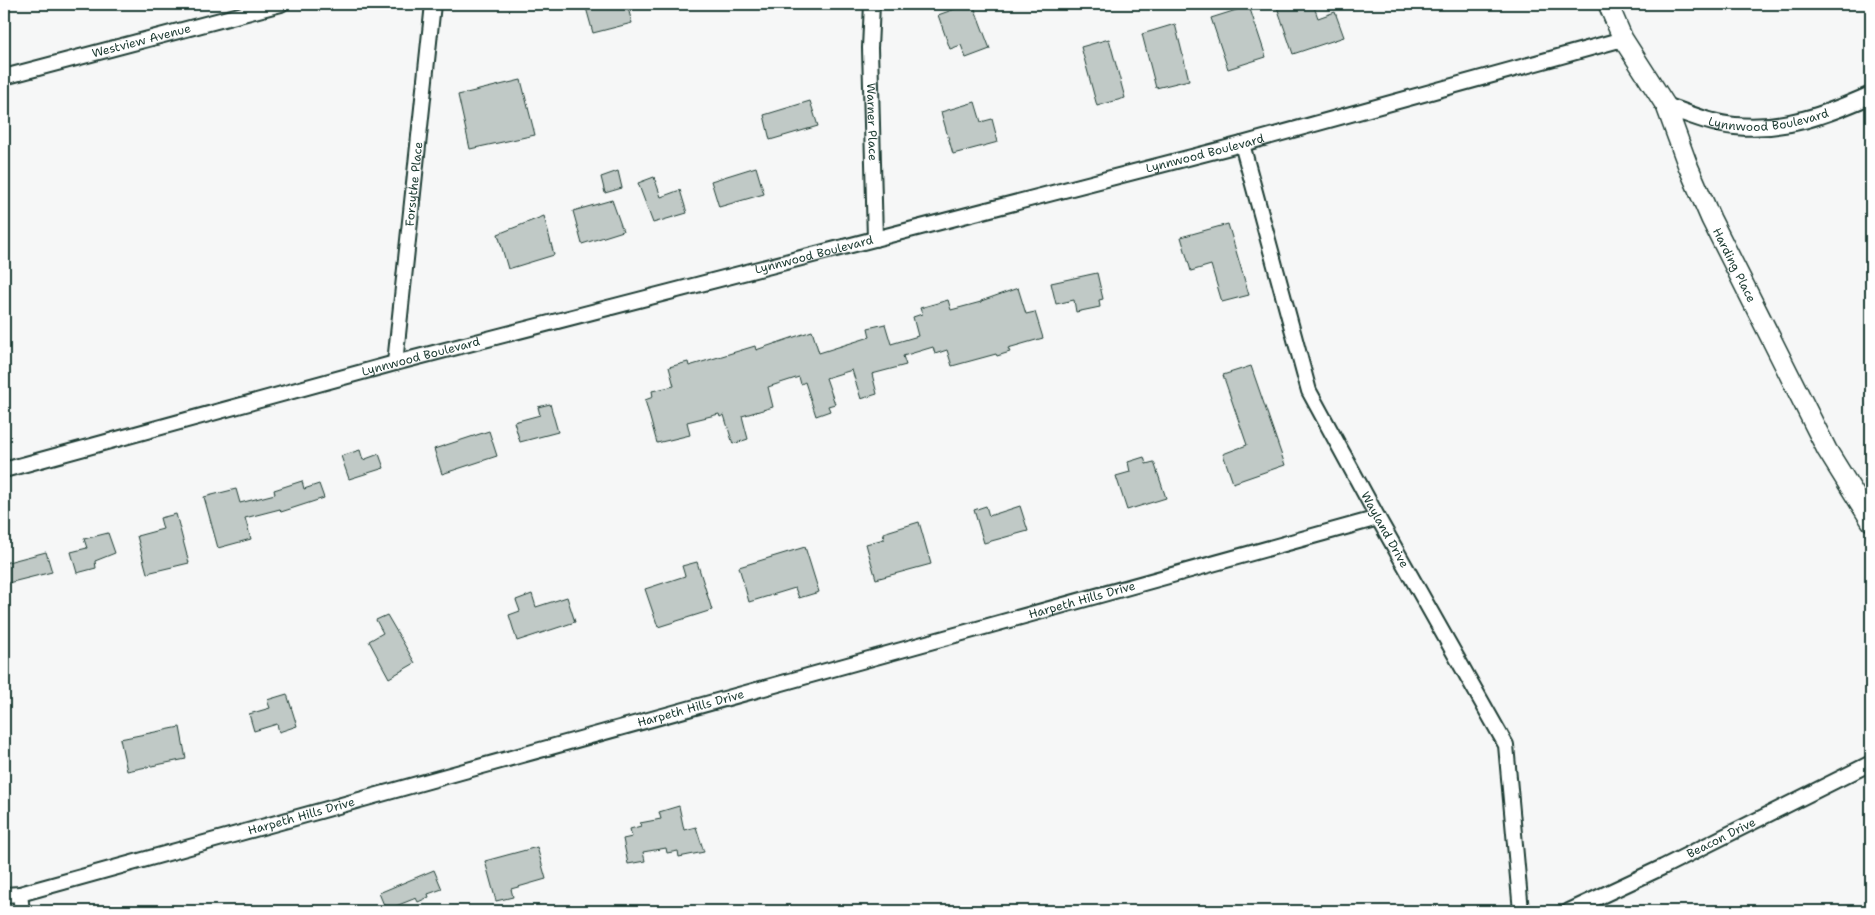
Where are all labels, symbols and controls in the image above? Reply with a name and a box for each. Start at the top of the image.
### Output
street label: Westview Avenue [90,20,193,62]
street label: Warner Place [863,83,881,161]
street label: Lynnwood Boulevard [1707,105,1831,135]
street label: Lynnwood Boulevard [1144,130,1266,177]
street label: Forsythe Place [402,141,426,227]
street label: Harding Place [1709,225,1760,305]
street label: Lynnwood Boulevard [753,232,875,278]
street label: Lynnwood Boulevard [360,333,482,380]
street label: Wayland Drive [1357,489,1413,571]
street label: Harpeth Hills Drive [1027,577,1137,622]
street label: Harpeth Hills Drive [636,686,746,731]
street label: Harpeth Hills Drive [246,794,357,839]
street label: Beacon Drive [1684,814,1759,862]

